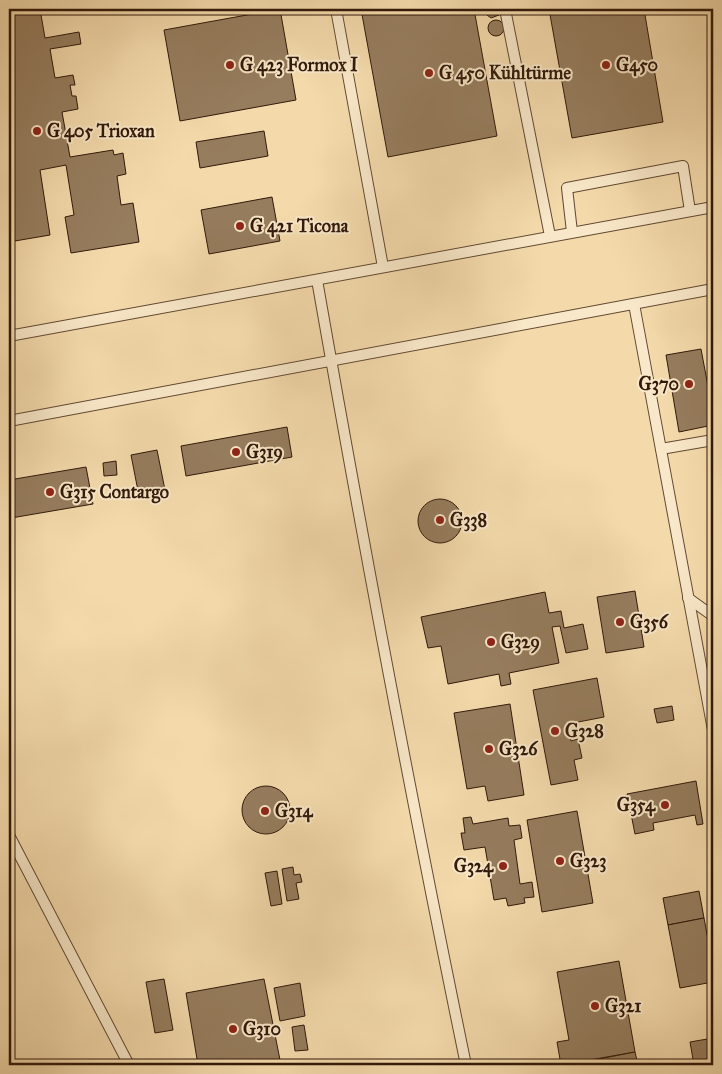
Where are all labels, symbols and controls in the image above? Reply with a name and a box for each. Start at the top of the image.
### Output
place label: G 423 Formox I [240,54,358,77]
place label: G450 [616,54,658,77]
marker: G 423 Formox I [224,59,236,71]
marker: G450 [600,59,612,71]
place label: G 450 Kühltürme [439,62,571,85]
marker: G 450 Kühltürme [423,67,435,79]
place label: G 405 Trioxan [47,120,155,143]
marker: G 405 Trioxan [31,125,43,137]
place label: G 421 Ticona [250,215,349,238]
marker: G 421 Ticona [234,220,246,232]
place label: G370 [639,373,679,396]
marker: G370 [683,378,695,390]
place label: G319 [246,441,283,464]
marker: G319 [230,446,242,458]
place label: G315 Contargo [60,481,169,504]
marker: G315 Contargo [44,486,56,498]
place label: G338 [450,509,487,532]
marker: G338 [434,514,446,526]
place label: G356 [630,611,669,634]
marker: G356 [614,616,626,628]
place label: G329 [501,631,540,654]
marker: G329 [485,636,497,648]
place label: G328 [565,720,604,743]
marker: G328 [549,725,561,737]
place label: G326 [499,738,538,761]
marker: G326 [483,743,495,755]
place label: G354 [617,794,656,817]
marker: G354 [659,799,671,811]
place label: G314 [275,800,313,823]
marker: G314 [259,805,271,817]
place label: G323 [570,850,606,873]
place label: G324 [454,855,494,878]
marker: G323 [554,855,566,867]
marker: G324 [497,860,509,872]
place label: G321 [605,995,641,1018]
marker: G321 [589,1000,601,1012]
place label: G310 [243,1018,281,1041]
marker: G310 [227,1023,239,1035]

